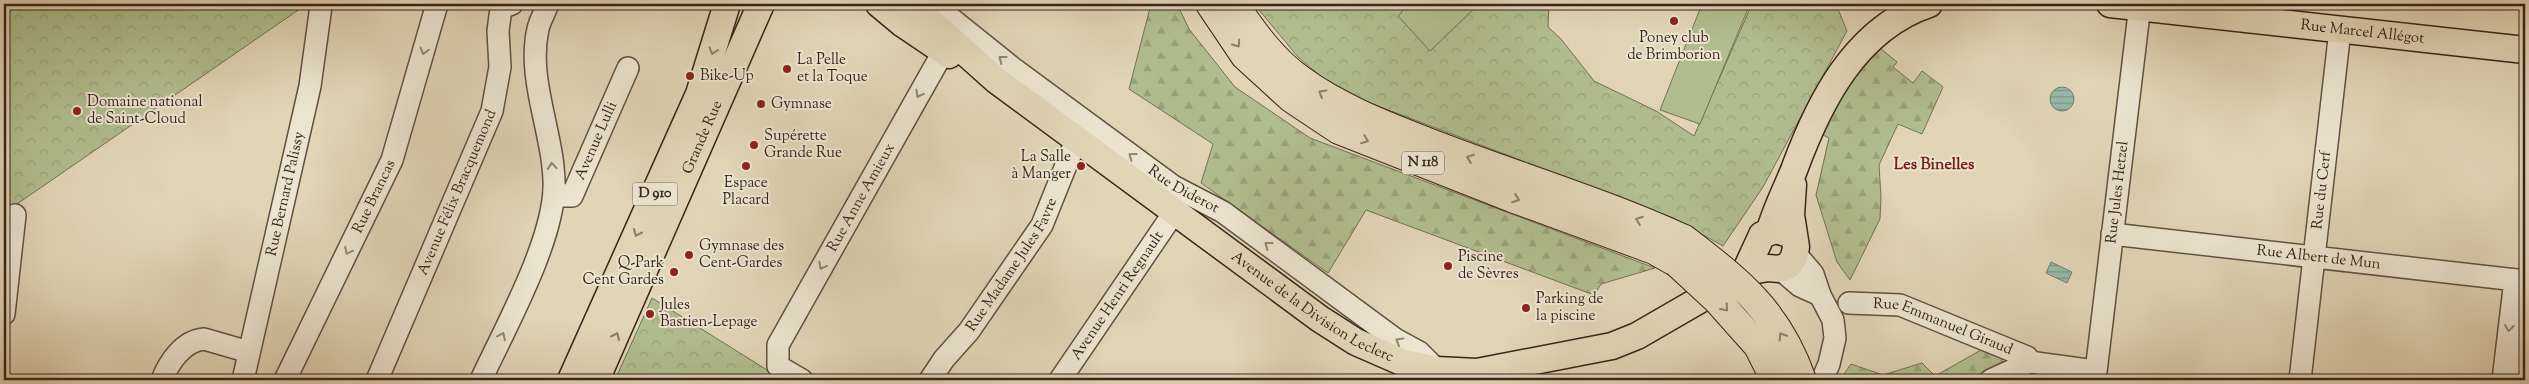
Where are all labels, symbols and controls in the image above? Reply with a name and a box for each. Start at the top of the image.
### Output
marker: Poney club de Brimborion [1668,15,1680,27]
street label: Rue Marcel Allégot [2299,15,2425,49]
place label: Poney club de Brimborion [1627,28,1721,66]
one-way arrow [1231,38,1240,48]
one-way arrow [419,46,430,55]
one-way arrow [709,46,719,54]
place label: La Pelle et la Toque [797,50,868,88]
one-way arrow [999,57,1008,65]
marker: La Pelle et la Toque [781,63,793,75]
place label: Bike-Up [700,66,754,87]
marker: Bike-Up [684,70,696,82]
one-way arrow [915,88,925,97]
one-way arrow [1318,89,1327,99]
place label: Domaine national de Saint-Cloud [87,92,203,130]
place label: Gymnase [771,94,832,115]
street label: Grande Rue [677,97,728,177]
street label: Avenue Lulli [570,98,623,183]
marker: Gymnase [755,98,767,110]
marker: Domaine national de Saint-Cloud [71,105,83,117]
street label: Avenue Félix Bracquemond [412,106,502,279]
place label: Supérette Grande Rue [764,126,842,164]
street label: Rue Bernard Palissy [261,129,310,258]
one-way arrow [1360,134,1369,144]
marker: Supérette Grande Rue [748,139,760,151]
street label: Rue Anne Amieux [822,139,900,256]
street label: Rue Jules Hetzel [2101,140,2134,245]
place label: La Salle à Manger [1012,147,1071,185]
street label: Rue du Cerf [2307,149,2337,231]
road number: N 118 [1402,152,1444,174]
one-way arrow [1128,153,1138,162]
one-way arrow [1466,154,1475,164]
district label: Les Binelles [1894,154,1974,177]
street label: Rue Brancas [347,156,401,237]
marker: Espace Placard [740,160,752,172]
marker: La Salle à Manger [1075,160,1087,172]
street label: Rue Diderot [1143,160,1223,219]
one-way arrow [547,162,558,170]
place label: Espace Placard [723,173,770,211]
road number: D 910 [632,182,678,205]
one-way arrow [1512,193,1520,203]
street label: Rue Madame Jules Favre [961,195,1062,336]
one-way arrow [1636,216,1644,226]
street label: Avenue Henri Regnault [1066,227,1169,364]
one-way arrow [633,228,644,237]
place label: Gymnase des Cent-Gardes [699,236,784,274]
street label: Rue Albert de Mun [2256,240,2382,275]
one-way arrow [1264,242,1274,251]
one-way arrow [344,246,354,255]
street label: Avenue de la Division Leclerc [1227,246,1397,368]
place label: Piscine de Sèvres [1458,247,1519,285]
marker: Gymnase des Cent-Gardes [683,249,695,261]
place label: Q-Park Cent Gardes [582,253,664,291]
marker: Piscine de Sèvres [1442,260,1454,272]
one-way arrow [819,261,829,270]
marker: Q-Park Cent Gardes [668,266,680,278]
place label: Parking de la piscine [1536,289,1604,327]
street label: Rue Emmanuel Giraud [1873,293,2016,361]
place label: Jules Bastien-Lepage [659,295,758,333]
marker: Parking de la piscine [1520,302,1532,314]
one-way arrow [1720,303,1729,312]
marker: Jules Bastien-Lepage [644,308,656,320]
one-way arrow [2504,324,2515,332]
one-way arrow [495,332,506,341]
one-way arrow [610,332,621,341]
one-way arrow [1779,333,1788,342]
one-way arrow [1395,337,1404,347]

